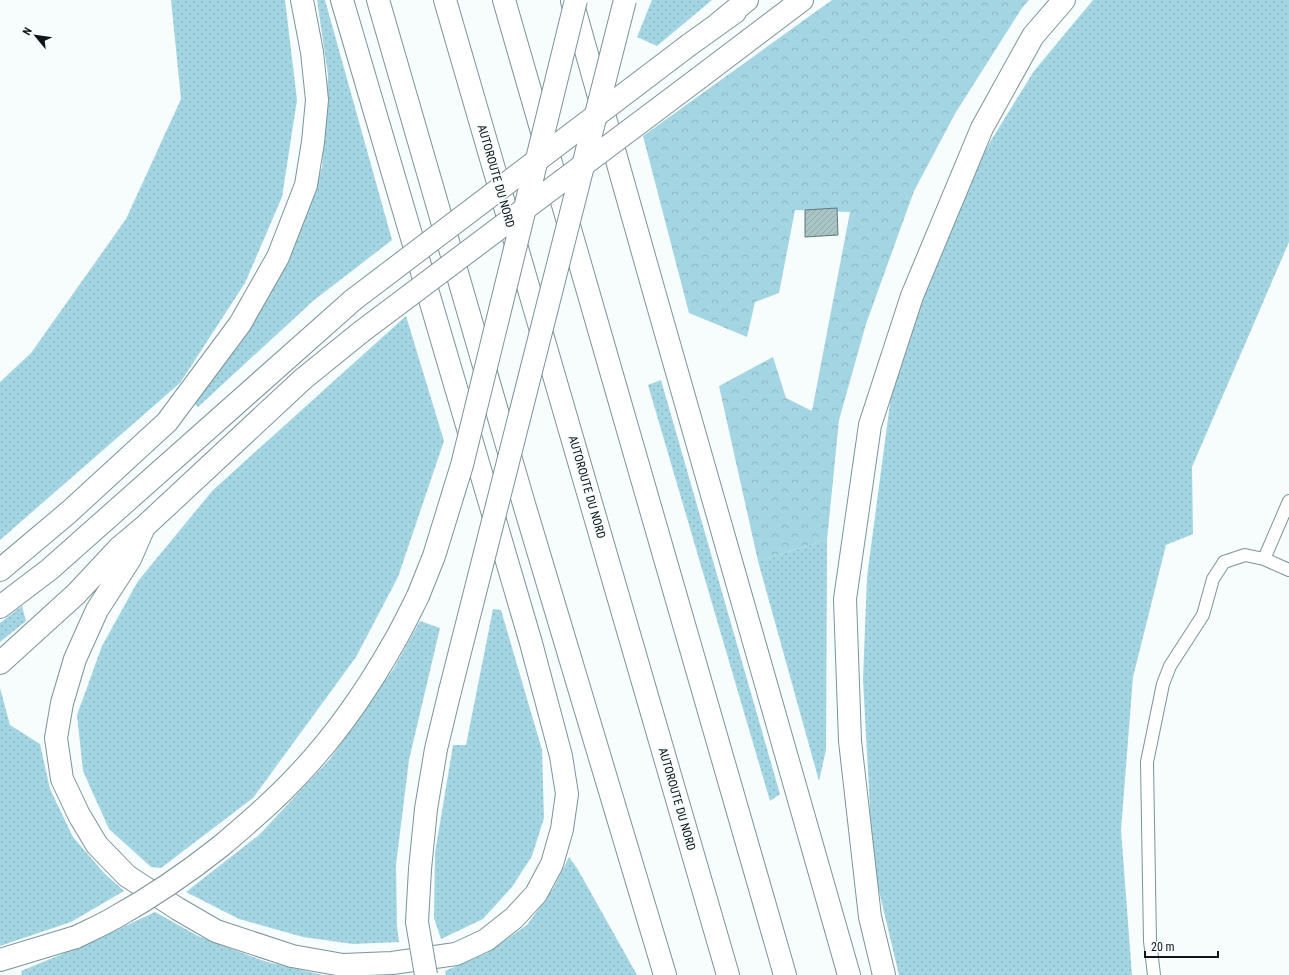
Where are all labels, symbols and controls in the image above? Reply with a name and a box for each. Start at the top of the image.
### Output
north arrow [16,16,56,56]
text: N [20,25,35,37]
street label: AUTOROUTE DU NORD [475,123,517,229]
street label: AUTOROUTE DU NORD [566,434,608,540]
street label: AUTOROUTE DU NORD [656,746,698,852]
scale bar [1145,933,1218,959]
text: 20 m [1151,940,1175,954]

